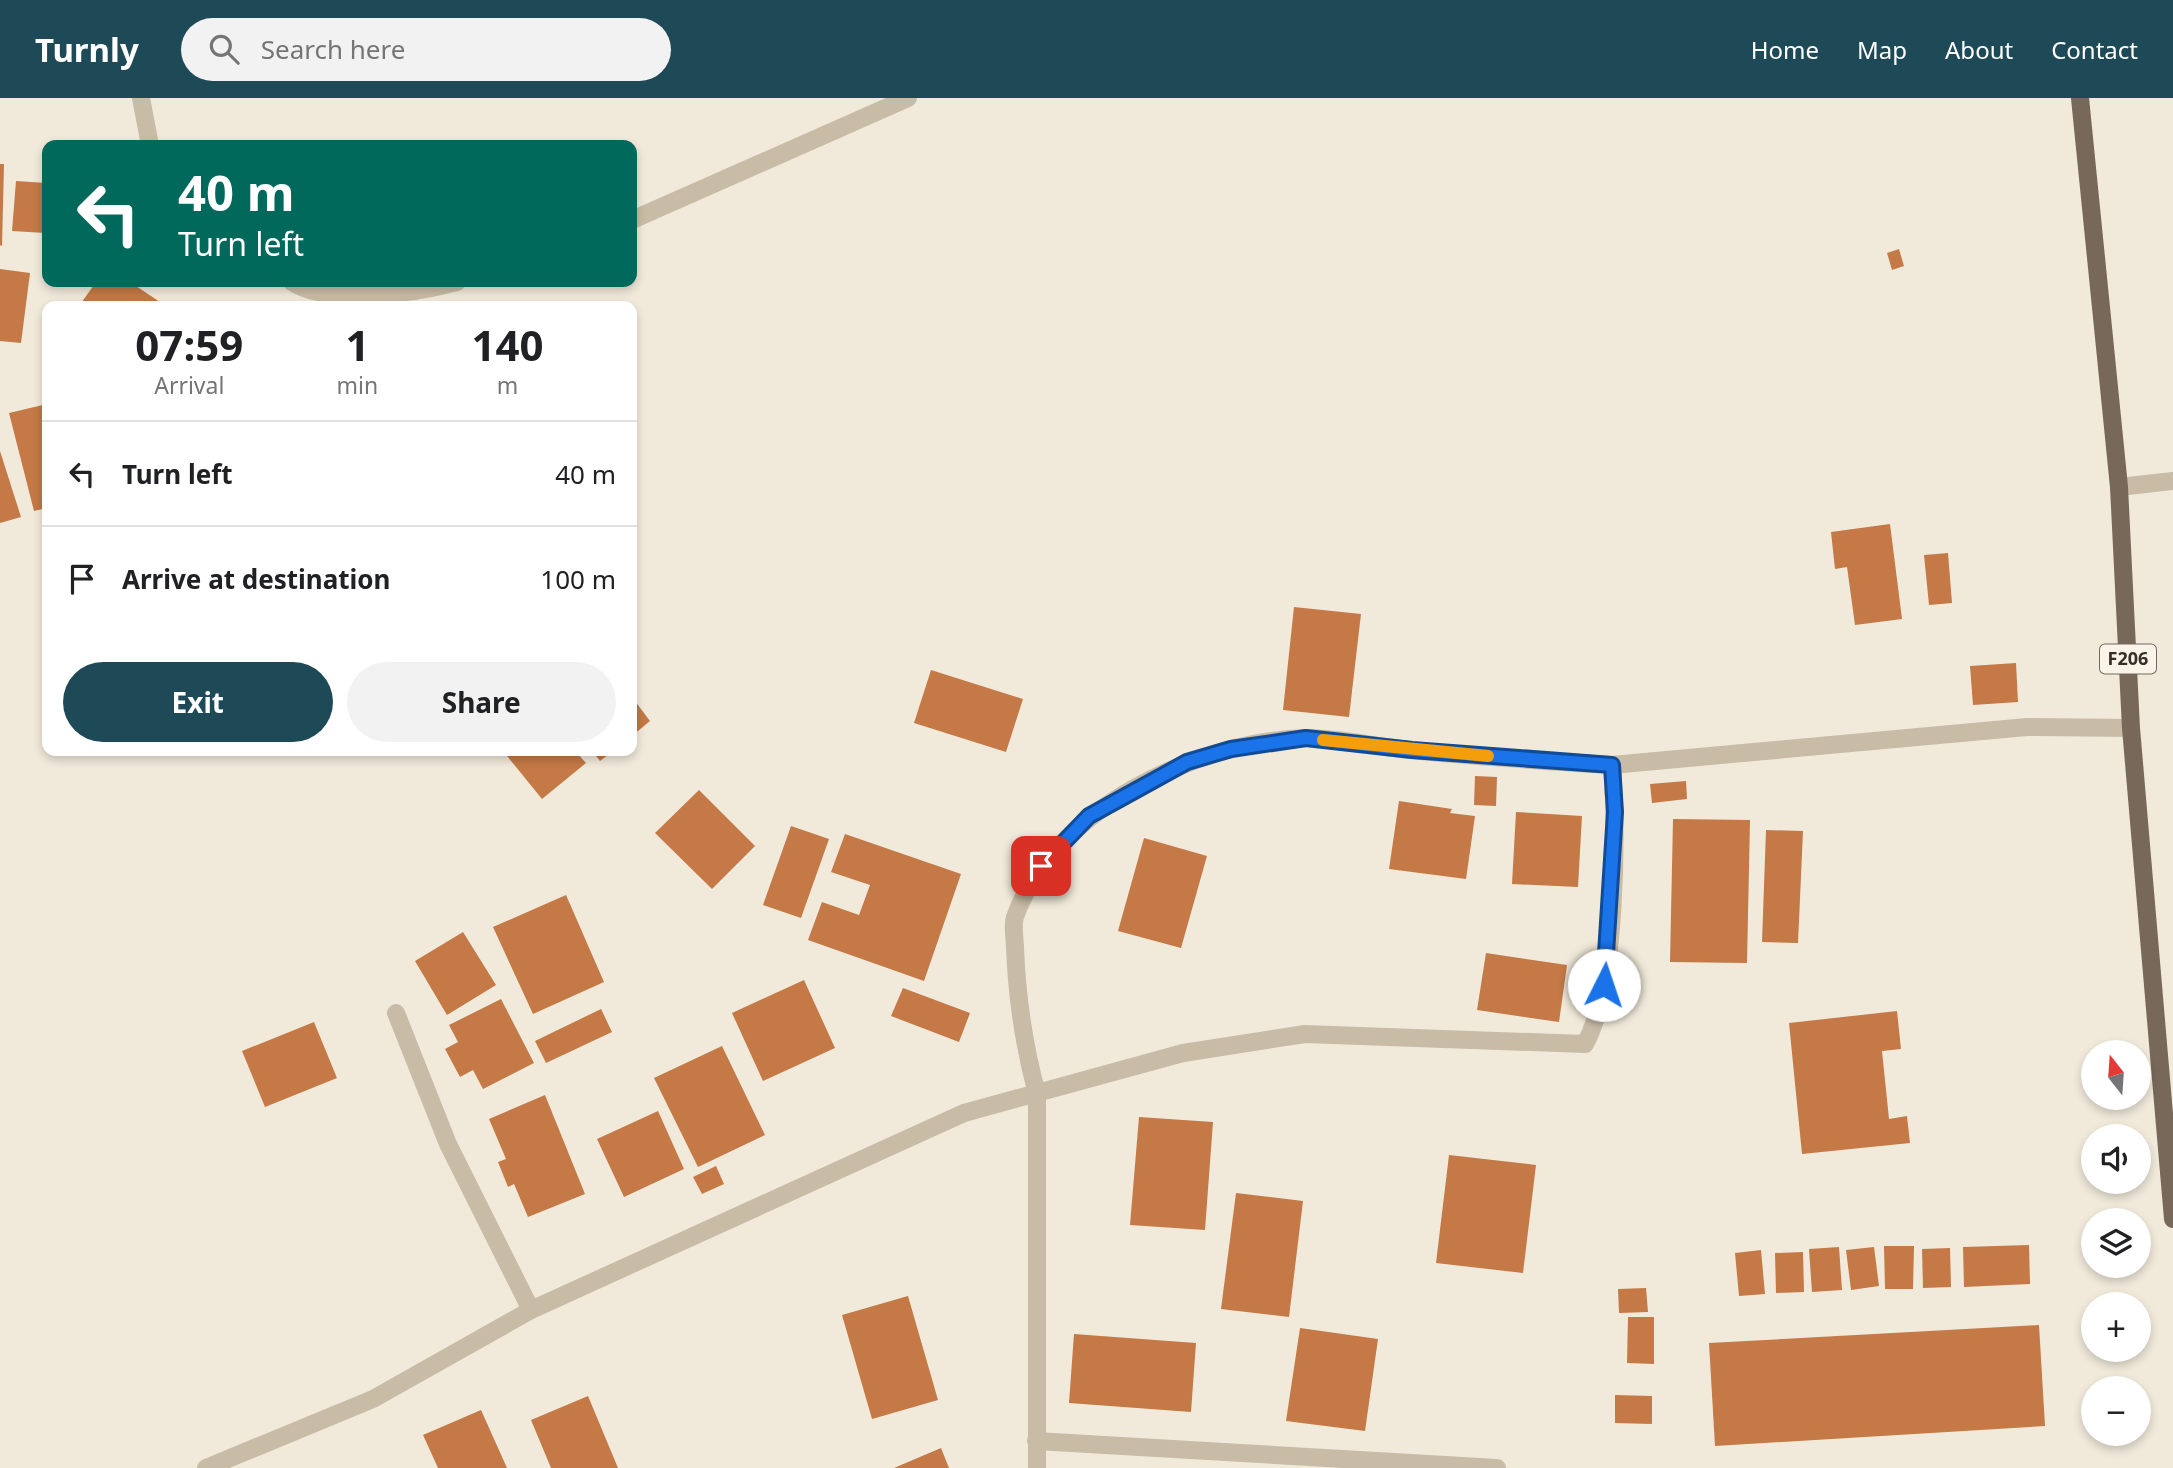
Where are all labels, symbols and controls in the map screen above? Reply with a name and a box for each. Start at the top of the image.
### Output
search box [181,18,671,81]
text: Turnly [35,27,139,72]
icon: search [205,30,243,68]
text: Search here [261,31,405,67]
text: Home [1751,33,1819,66]
text: Map [1857,33,1907,66]
text: About [1945,33,2013,66]
text: Contact [2051,33,2138,66]
text: 40 m [178,159,295,225]
icon: left [63,168,154,259]
text: Turn left [178,222,304,265]
text: 07:59 [135,316,243,373]
text: 1 [345,316,369,373]
text: 140 [472,316,544,373]
text: Arrival [154,369,224,401]
text: min [337,369,378,401]
text: m [497,369,518,401]
icon: left [63,455,101,493]
text: Turn left [122,456,233,492]
text: 40 m [555,456,616,492]
icon: arrive [63,560,101,598]
text: Arrive at destination [122,561,391,597]
text: 100 m [540,561,616,597]
road number: F206 [2100,644,2156,674]
button: Exit [63,662,333,742]
button: Share [347,662,616,742]
pin [1011,836,1071,896]
icon: arrive [1022,847,1060,885]
position arrow [1567,948,1641,1022]
north arrow [2081,1040,2151,1110]
map controls [2081,1040,2151,1446]
button: sound [2081,1124,2151,1194]
button: layers [2081,1208,2151,1278]
button: + [2081,1292,2151,1362]
button: − [2081,1376,2151,1446]

